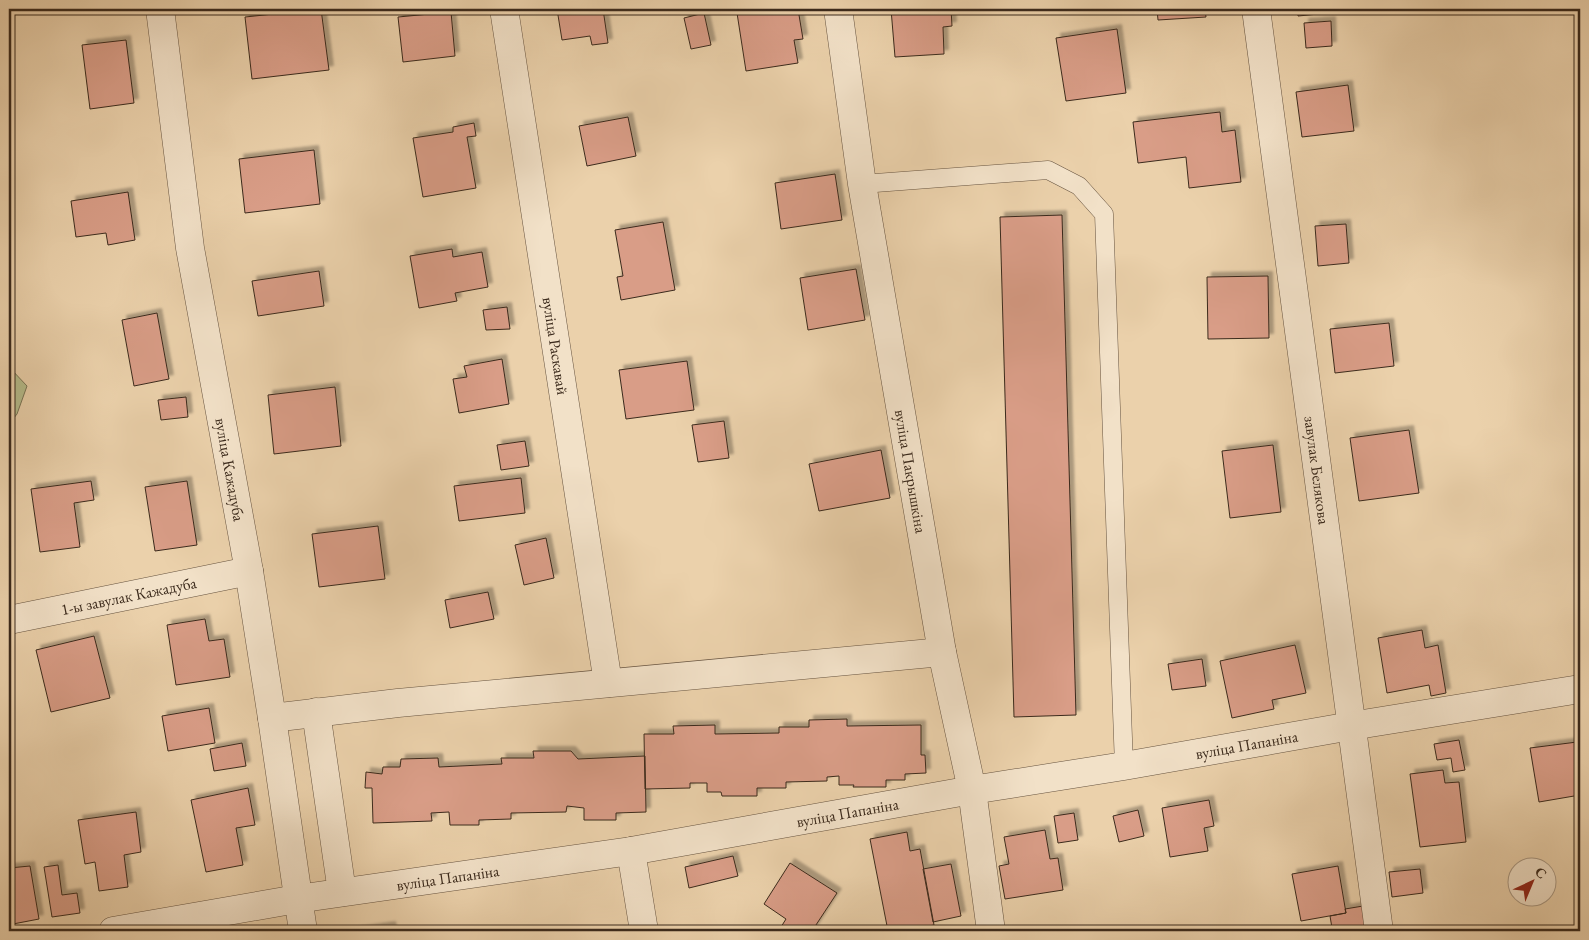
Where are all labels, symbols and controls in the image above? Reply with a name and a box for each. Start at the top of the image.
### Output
street label: вуліца Раскавай [538,296,574,397]
street label: вуліца Пакрышкіна [890,408,932,535]
street label: завулак Белякова [1300,414,1335,526]
street label: вуліца Кажадуба [211,416,250,523]
street label: 1-ы завулак Кажадуба [59,571,199,620]
street label: вуліца Папаніна [1194,725,1300,764]
street label: вуліца Папаніна [794,793,901,832]
north arrow [1506,858,1556,908]
street label: вуліца Папаніна [395,859,501,895]
text: С [1531,863,1551,883]

